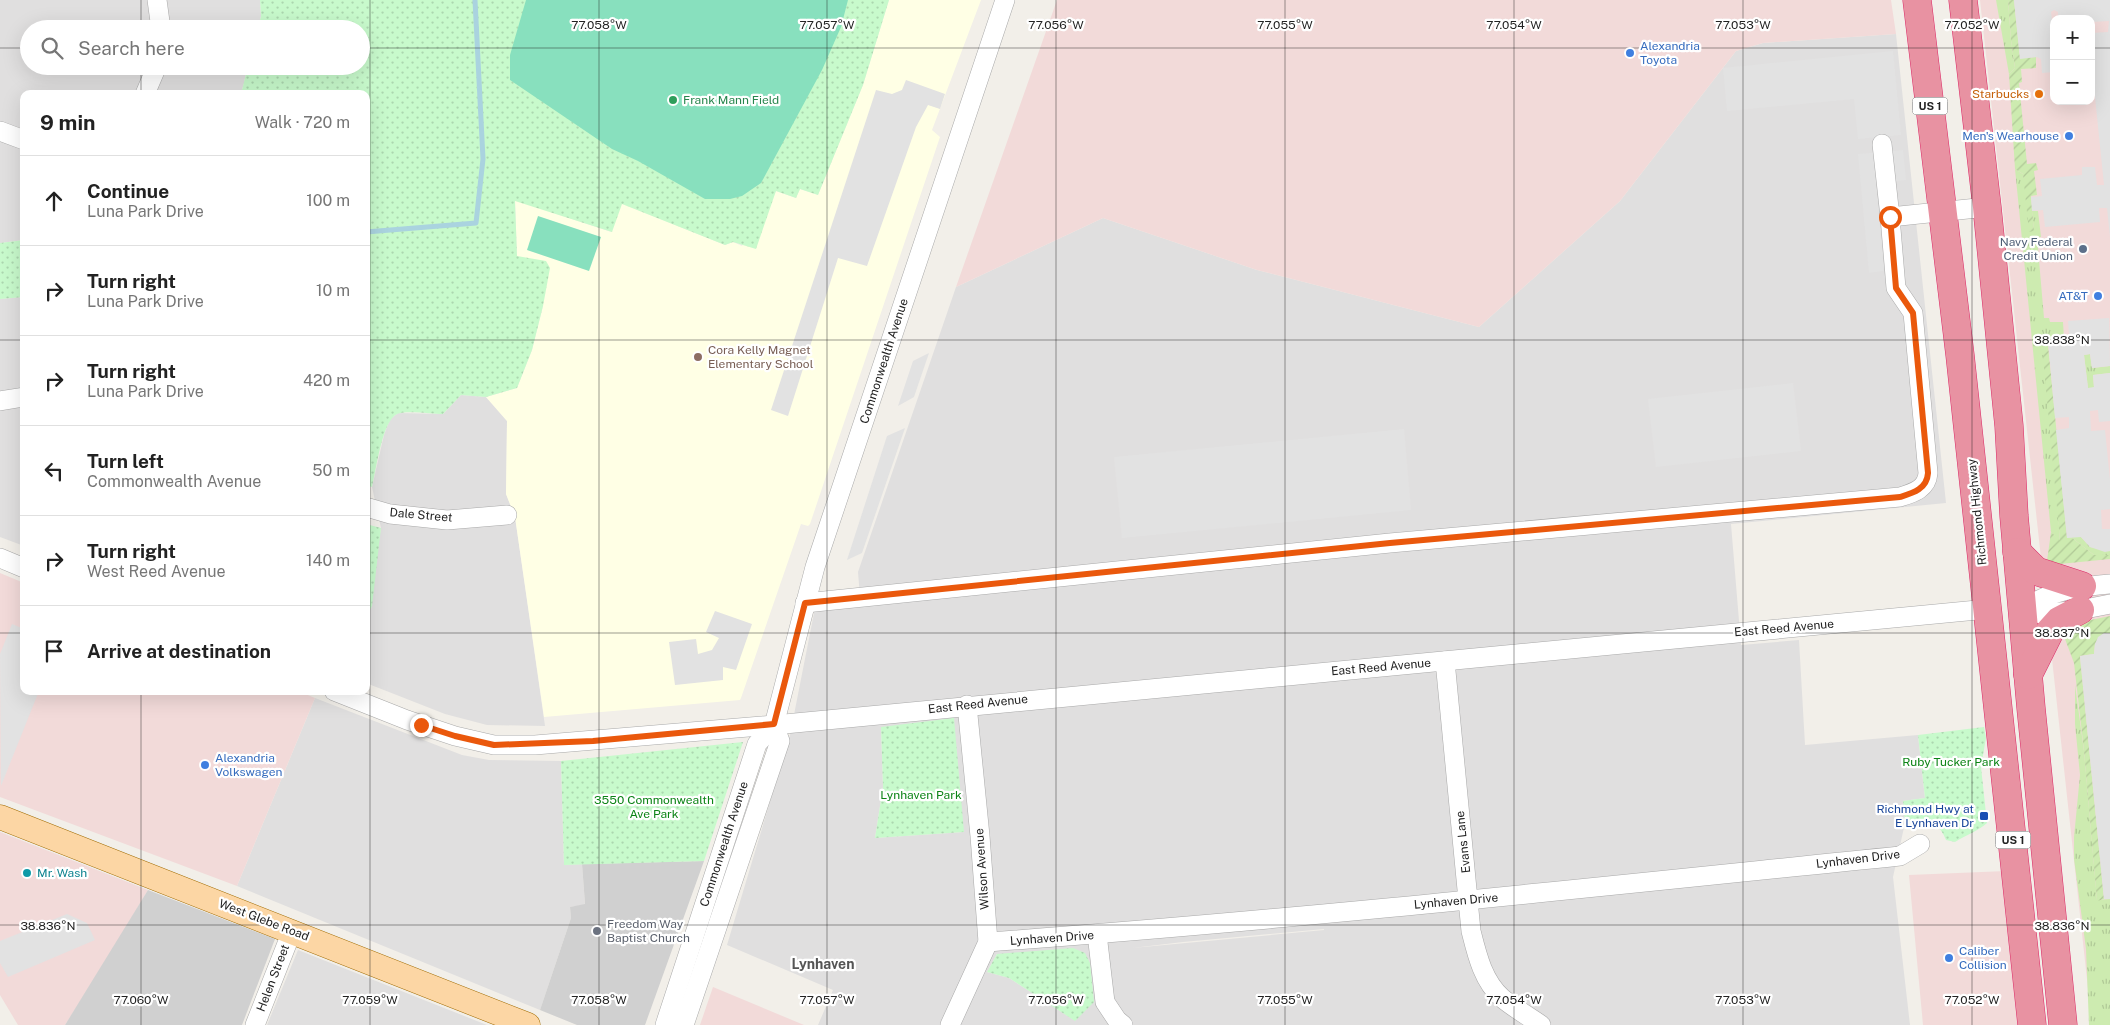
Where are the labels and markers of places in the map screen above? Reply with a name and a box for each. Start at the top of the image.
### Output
place label: Alexandria Toyota [1640,39,1700,67]
marker: Alexandria Toyota [1624,47,1636,59]
place label: Starbucks [1972,87,2029,101]
marker: Starbucks [2033,88,2045,100]
place label: Frank Mann Field [683,93,779,107]
marker: Frank Mann Field [667,94,679,106]
place label: Men's Wearhouse [1962,129,2059,143]
marker: Men's Wearhouse [2063,130,2075,142]
place label: Navy Federal Credit Union [2000,235,2073,263]
marker: Navy Federal Credit Union [2077,243,2089,255]
place label: AT&T [2059,289,2088,303]
marker: AT&T [2092,290,2104,302]
place label: Cora Kelly Magnet Elementary School [708,343,814,371]
marker: Cora Kelly Magnet Elementary School [692,351,704,363]
place label: Alexandria Volkswagen [215,751,282,779]
marker: Alexandria Volkswagen [199,759,211,771]
place label: Richmond Hwy at E Lynhaven Dr [1876,802,1974,830]
marker: Richmond Hwy at E Lynhaven Dr [1978,810,1990,822]
place label: Mr. Wash [37,866,87,880]
marker: Mr. Wash [21,867,33,879]
place label: Freedom Way Baptist Church [607,917,690,945]
marker: Freedom Way Baptist Church [591,925,603,937]
place label: Caliber Collision [1959,944,2007,972]
marker: Caliber Collision [1943,952,1955,964]

